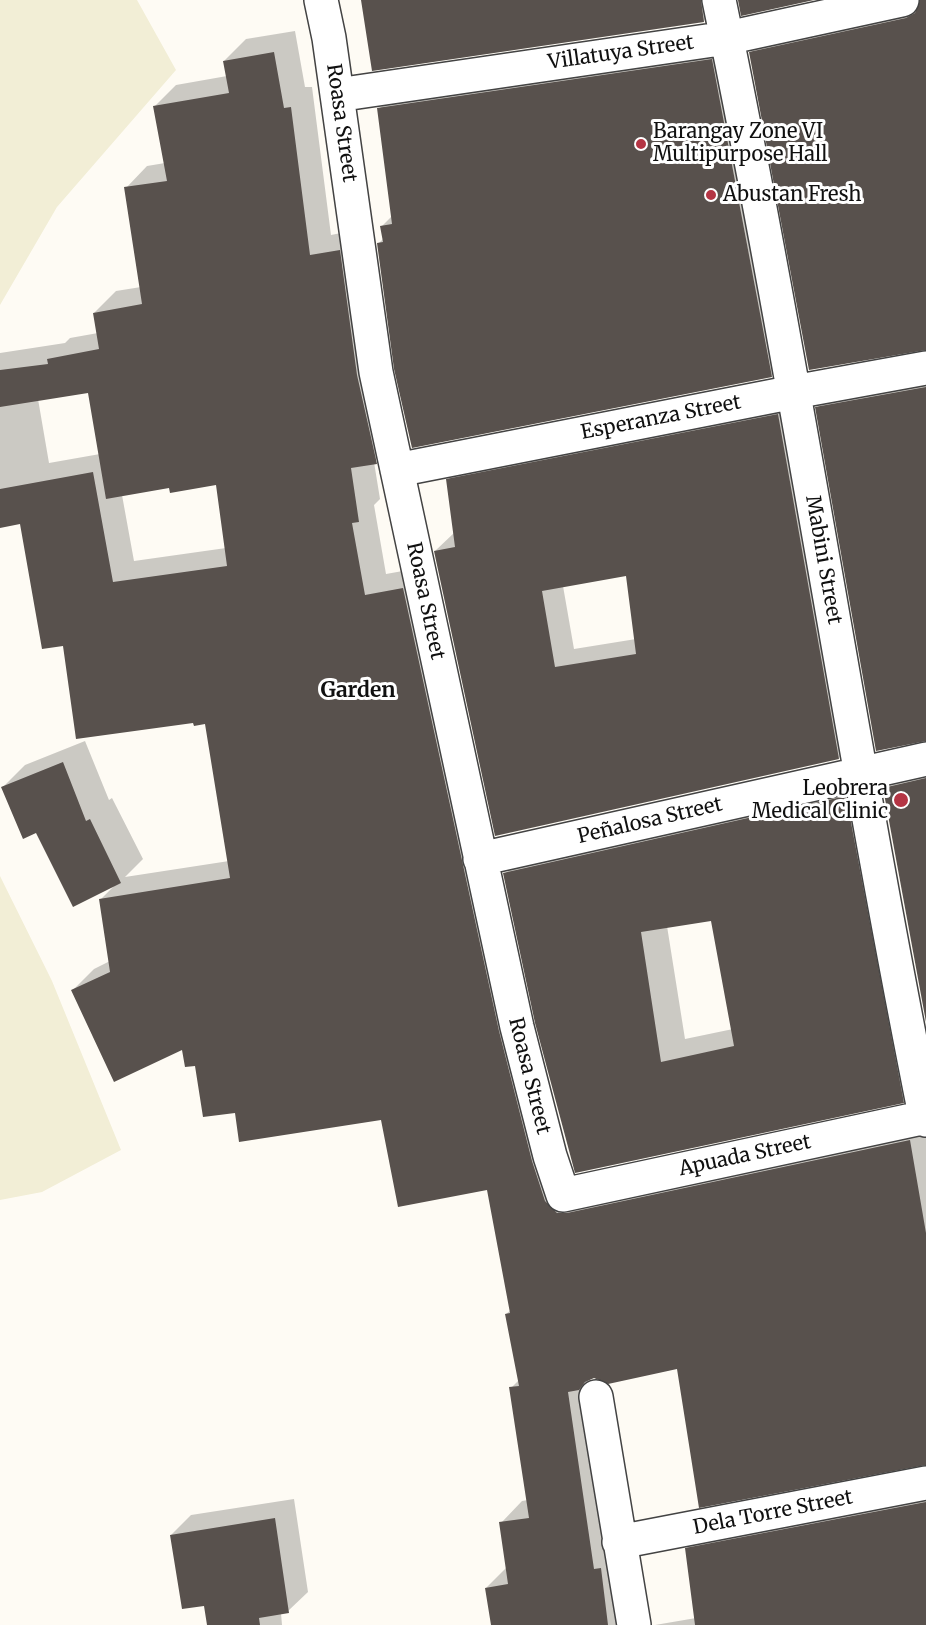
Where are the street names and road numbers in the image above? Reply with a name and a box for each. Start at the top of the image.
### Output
street label: Villatuya Street [547,31,695,75]
street label: Roasa Street [321,62,361,184]
street label: Esperanza Street [579,391,743,445]
street label: Mabini Street [800,494,846,626]
street label: Roasa Street [401,540,449,662]
street label: Peñalosa Street [575,793,725,849]
street label: Roasa Street [503,1015,555,1137]
street label: Apuada Street [677,1130,813,1182]
street label: Dela Torre Street [691,1486,855,1540]

